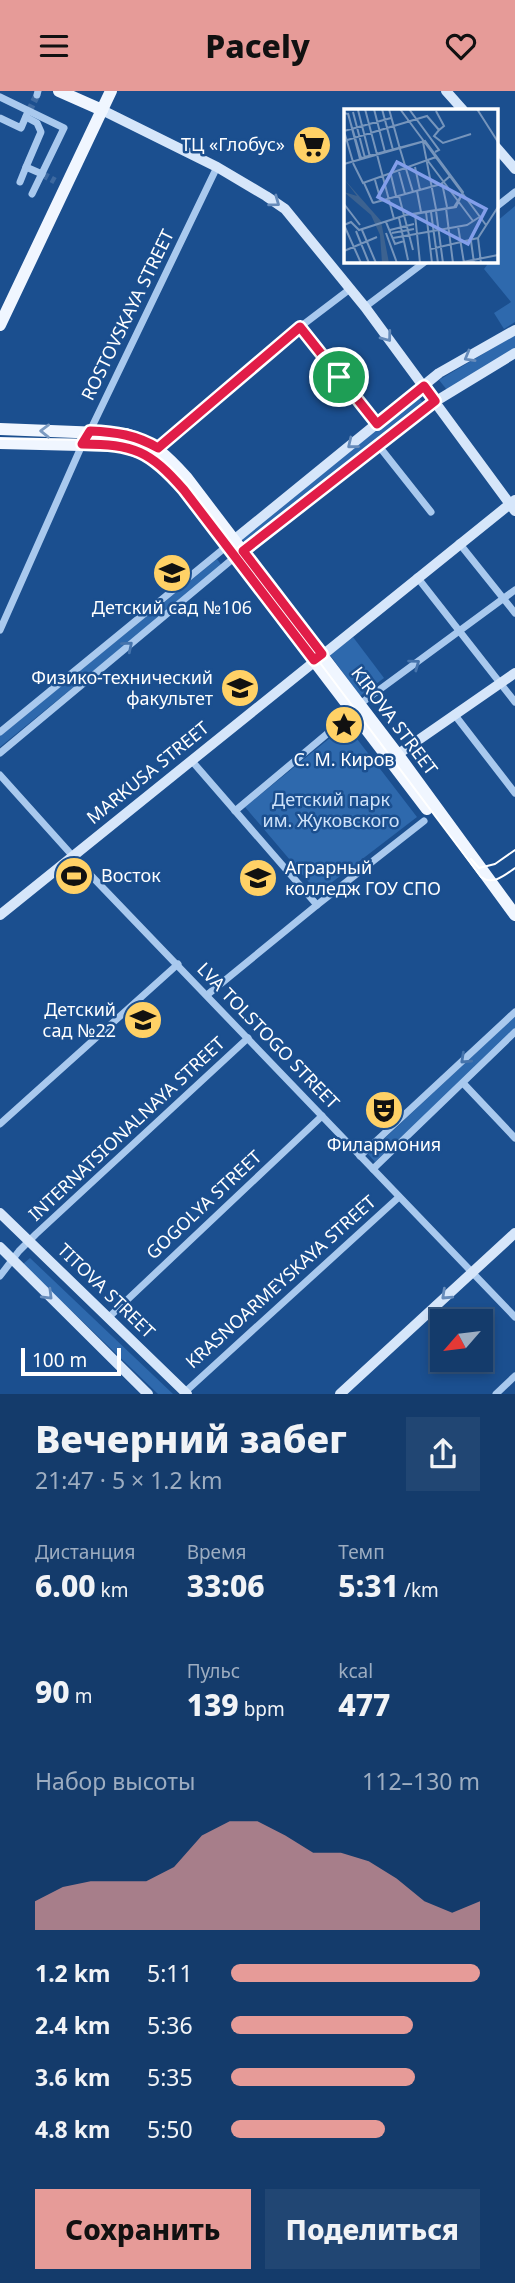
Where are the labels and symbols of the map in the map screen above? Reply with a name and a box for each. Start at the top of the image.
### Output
inset map [344,109,498,263]
supermarket icon: ТЦ «Глобус» [291,124,333,166]
place label: ТЦ «Глобус» [181,132,285,156]
one-way arrow [267,194,280,206]
street label: ROSTOVSKAYA STREET [75,225,179,404]
one-way arrow [379,329,392,342]
pin [309,347,369,407]
one-way arrow [463,349,476,362]
one-way arrow [39,423,50,438]
one-way arrow [347,436,360,448]
school or university icon: Детский сад №106 [151,552,193,594]
place label: Детский сад №106 [92,595,252,619]
one-way arrow [120,642,132,655]
one-way arrow [407,660,420,672]
street label: KIROVA STREET [346,661,443,779]
place label: Физико-технический факультет [31,665,214,710]
school or university icon: Физико-технический факультет [219,667,261,709]
place icon: С. М. Киров [323,704,365,746]
street label: MARKUSA STREET [81,716,213,829]
place label: С. М. Киров [293,747,395,771]
park label: Детский парк им. Жуковского [263,787,399,832]
sports icon: Восток [53,855,95,897]
place label: Аграрный колледж ГОУ СПО [285,855,441,900]
school or university icon: Аграрный колледж ГОУ СПО [237,857,279,899]
place label: Восток [101,863,161,887]
street label: LVA TOLSTOGO STREET [192,957,345,1114]
place label: Детский сад №22 [43,997,116,1042]
school or university icon: Детский сад №22 [122,999,164,1041]
street label: INTERNATSIONALNAYA STREET [23,1031,230,1226]
one-way arrow [460,1050,473,1063]
theatre icon: Филармония [363,1089,405,1131]
place label: Филармония [327,1132,441,1156]
street label: GOGOLYA STREET [140,1144,266,1264]
street label: KRASNOARMEYSKAYA STREET [180,1189,381,1373]
street label: TITOVA STREET [53,1238,161,1343]
one-way arrow [441,1286,454,1299]
one-way arrow [40,1287,53,1300]
north arrow [430,1309,494,1372]
scale bar [21,1345,121,1377]

